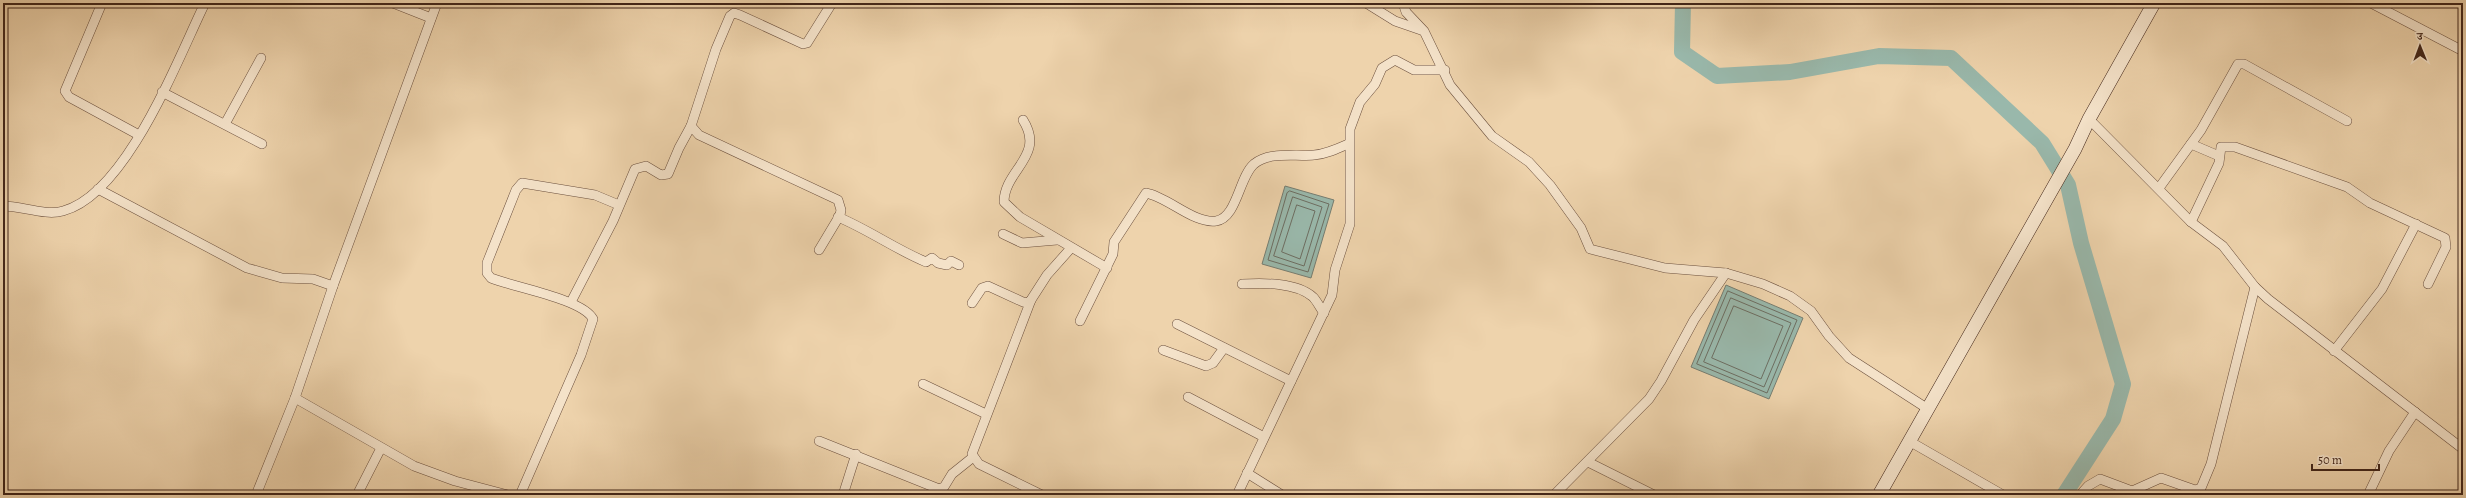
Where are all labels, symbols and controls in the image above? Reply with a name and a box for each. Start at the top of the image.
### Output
north arrow [2400,26,2440,66]
text: उ [2416,29,2424,44]
scale bar [2312,446,2379,472]
text: 50 m [2318,452,2342,468]

